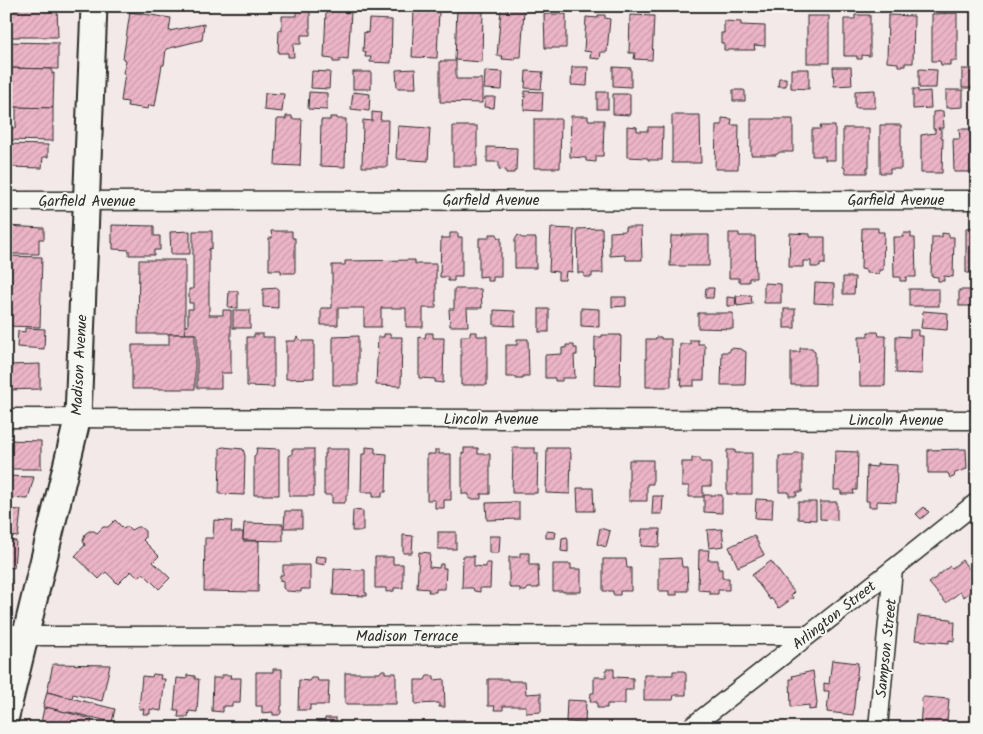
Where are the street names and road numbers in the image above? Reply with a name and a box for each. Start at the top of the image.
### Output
street label: Garfield Avenue [442,189,540,213]
street label: Garfield Avenue [847,189,945,213]
street label: Garfield Avenue [38,190,136,214]
street label: Madison Avenue [65,314,95,416]
street label: Lincoln Avenue [443,408,539,432]
street label: Lincoln Avenue [848,409,944,433]
street label: Arlington Street [787,575,882,656]
street label: Sampson Street [870,597,904,699]
street label: Madison Terrace [356,625,458,649]

